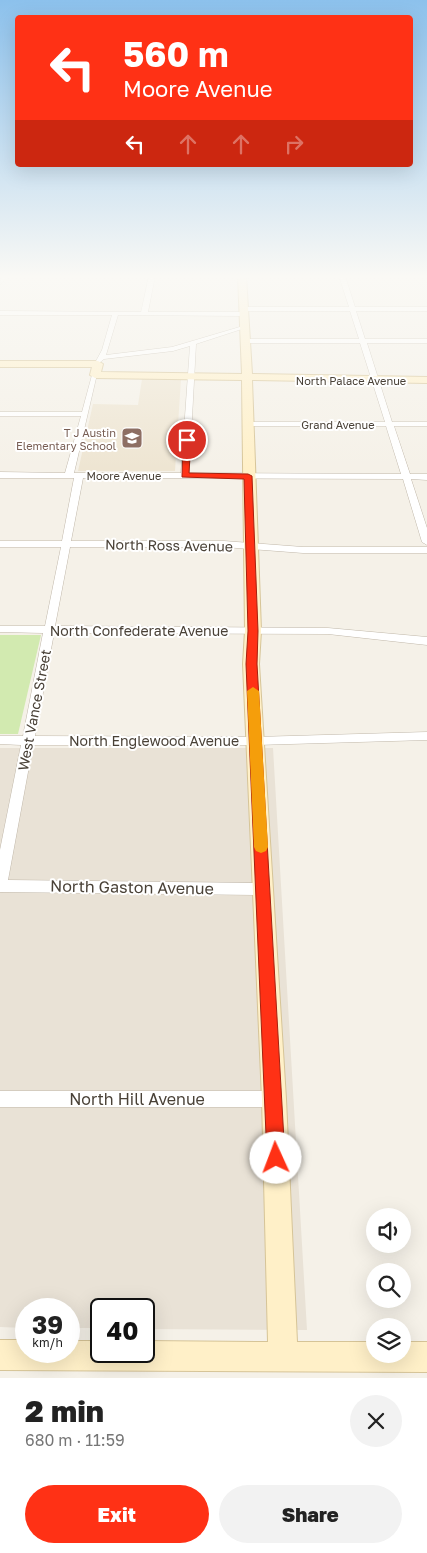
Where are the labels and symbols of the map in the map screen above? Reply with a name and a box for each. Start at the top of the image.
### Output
street label: North Palace Avenue [296,374,406,387]
street label: Grand Avenue [301,418,375,431]
pin [166,419,208,461]
place label: T J Austin Elementary School [16,426,116,452]
school or university icon: T J Austin Elementary School [120,426,144,450]
street label: Moore Avenue [87,469,161,482]
street label: North Ross Avenue [105,535,233,555]
street label: North Confederate Avenue [50,622,228,639]
street label: West Vance Street [14,648,54,772]
street label: North Englewood Avenue [69,732,239,749]
street label: North Gaston Avenue [50,876,214,898]
street label: North Hill Avenue [69,1089,205,1109]
position arrow [249,1131,301,1183]
speed limit sign: 40 [90,1298,155,1363]

